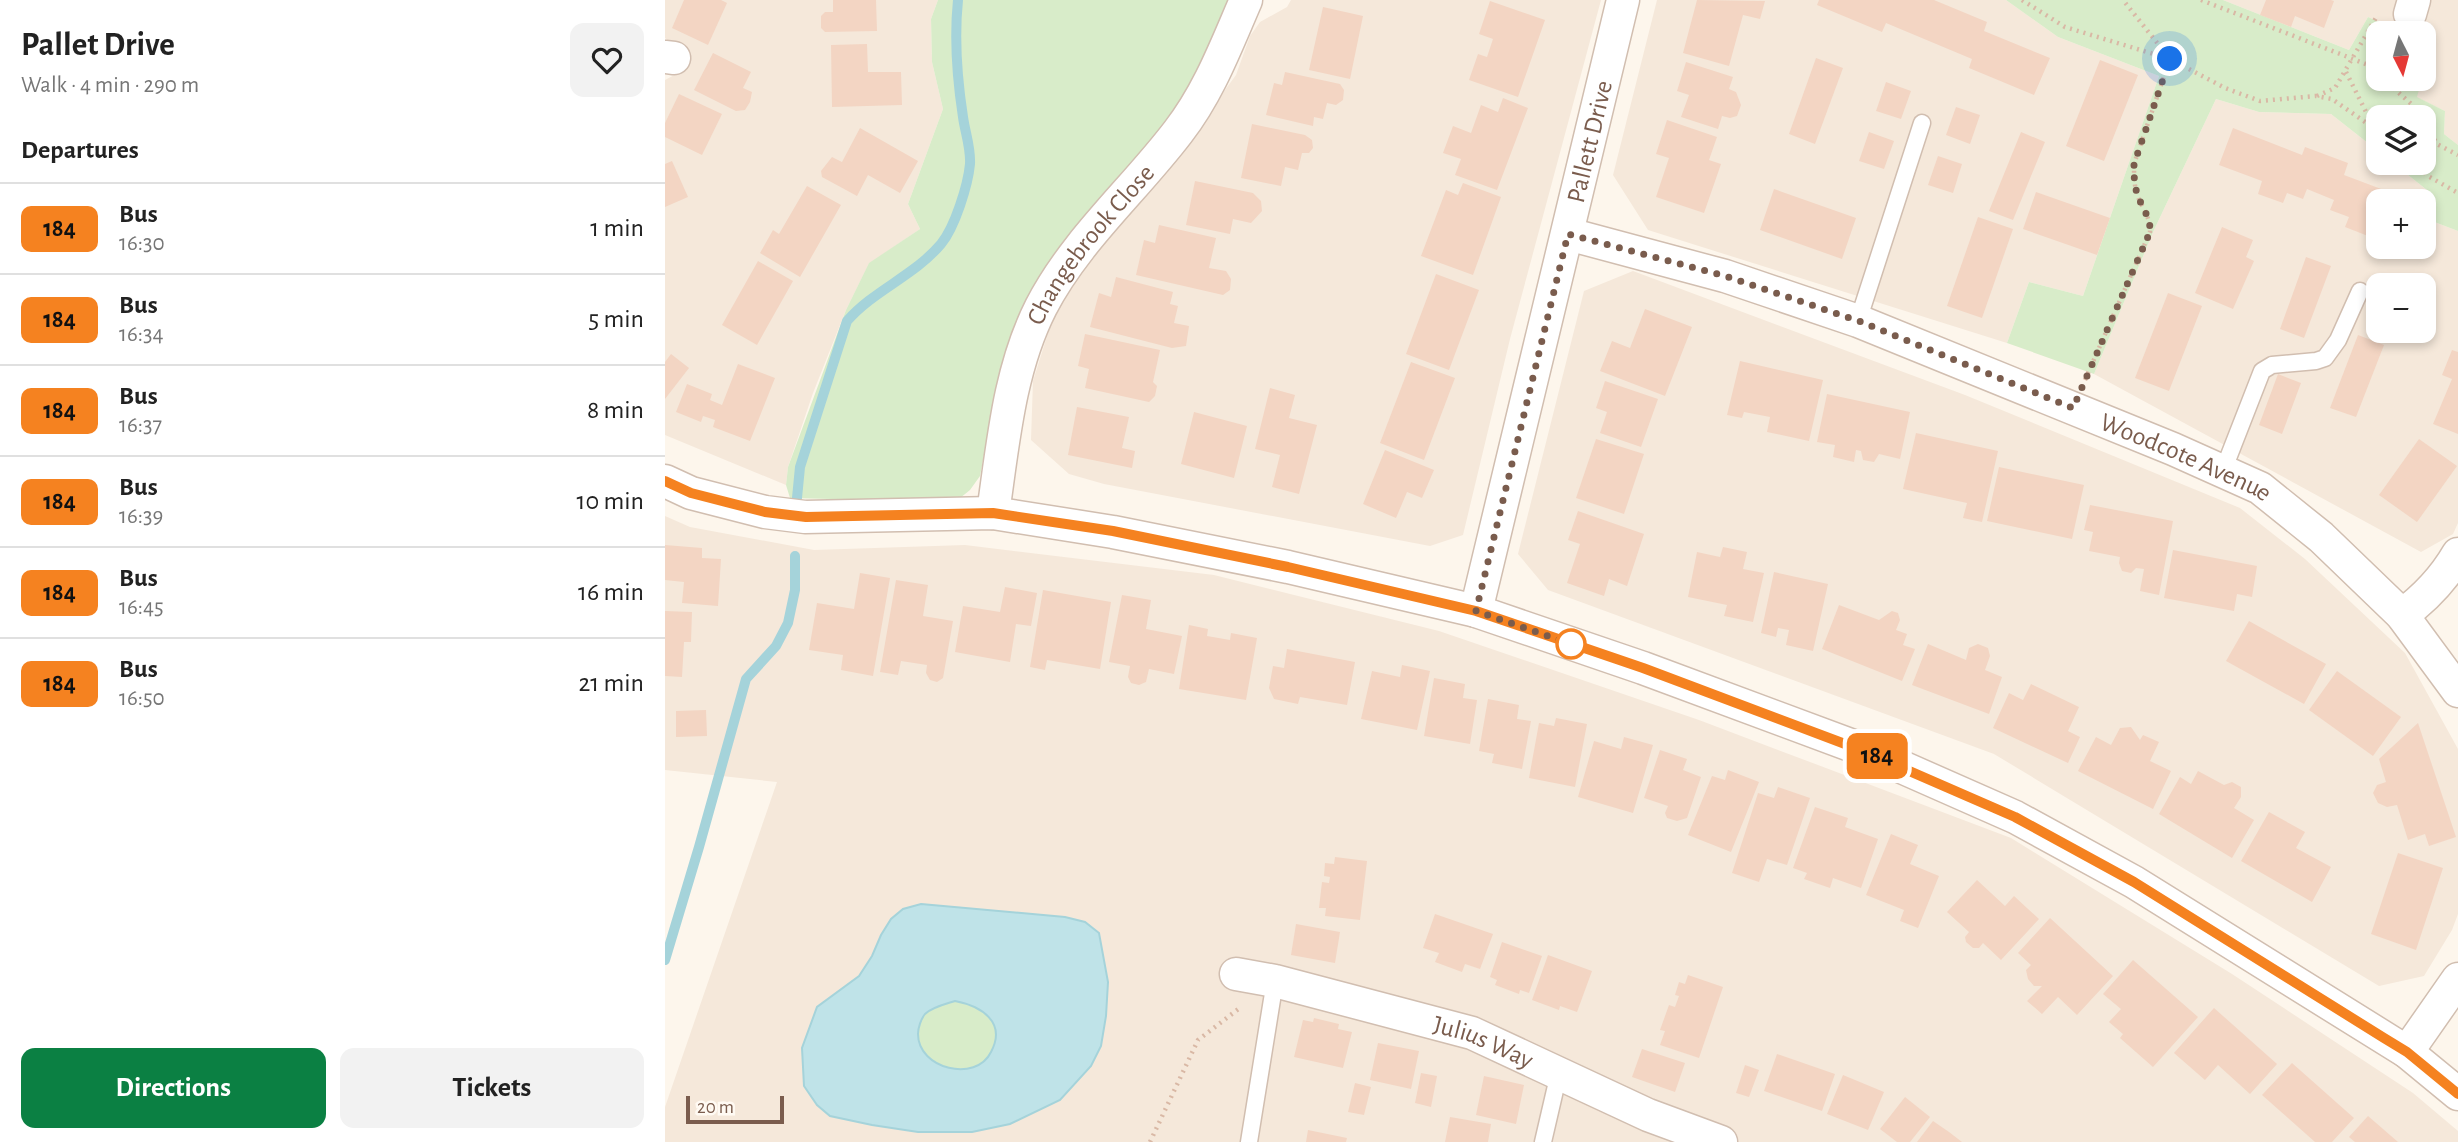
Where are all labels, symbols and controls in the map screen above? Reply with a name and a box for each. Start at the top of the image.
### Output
north arrow [2366,21,2436,91]
map controls [2366,21,2436,343]
button: heart [570,23,644,97]
text: Pallet Drive [21,29,175,62]
your location [2152,41,2187,76]
text: Walk · 4 min · 290 m [21,74,199,97]
street label: Pallett Drive [1563,78,1617,205]
button: layers [2366,105,2436,175]
text: Departures [21,137,139,163]
street label: Changebrook Close [1022,160,1159,329]
button: + [2366,189,2436,259]
text: Bus [119,201,158,227]
text: 1 min [590,215,644,241]
text: 184 [43,217,76,241]
text: 16:30 [119,232,165,255]
button: − [2366,273,2436,343]
text: Bus [119,292,158,318]
text: 5 min [588,306,644,332]
text: 184 [43,308,76,332]
text: 16:34 [119,323,164,346]
text: Bus [119,383,158,409]
text: 8 min [587,397,644,423]
text: 184 [43,399,76,423]
street label: Woodcote Avenue [2096,409,2277,506]
text: 16:37 [119,414,162,437]
text: Bus [119,474,158,500]
text: 10 min [577,488,644,514]
text: 184 [43,490,76,514]
text: 16:39 [119,505,163,528]
text: Bus [119,565,158,591]
text: 16 min [578,579,644,605]
text: 184 [43,581,76,605]
text: 16:45 [119,596,164,619]
unlabelled marker [1556,629,1586,659]
text: Bus [119,656,158,682]
text: 21 min [578,670,644,696]
text: 184 [43,672,76,696]
text: 16:50 [119,687,165,710]
line badge: 184 [1837,733,1917,779]
text: 184 [1861,744,1893,768]
street label: Julius Way [1431,1011,1537,1074]
button: Directions [21,1048,326,1128]
button: Tickets [340,1048,644,1128]
scale bar [686,1093,784,1125]
text: 20 m [697,1098,734,1117]

